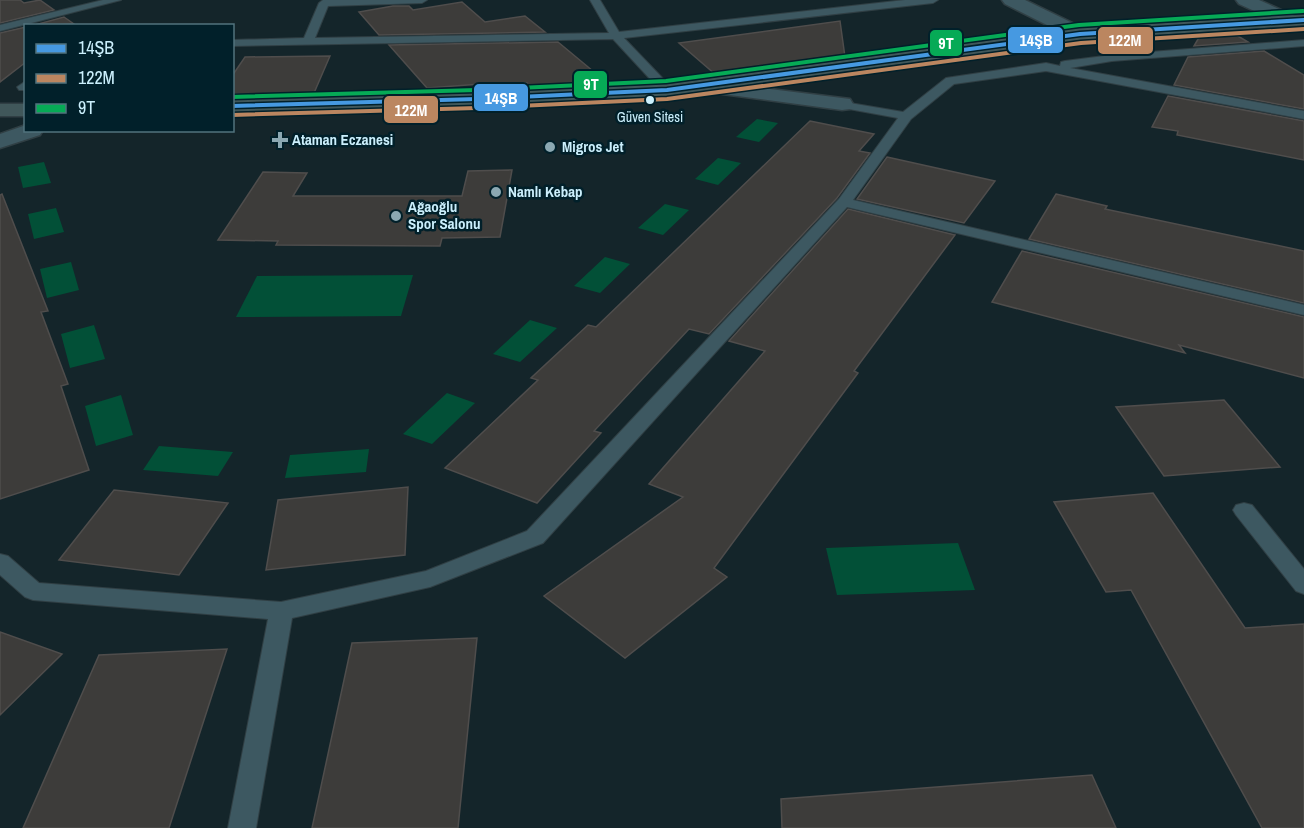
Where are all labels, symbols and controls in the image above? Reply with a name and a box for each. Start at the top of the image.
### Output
legend [24,24,234,132]
line badge: 14ŞB [1007,26,1064,54]
line badge: 122M [1097,26,1154,55]
line badge: 9T [929,29,963,57]
text: 14ŞB [1020,29,1052,51]
text: 122M [1109,29,1141,51]
text: 9T [938,32,954,54]
text: 14ŞB [78,35,114,60]
text: 122M [78,65,115,90]
line badge: 9T [573,70,608,99]
text: 9T [583,73,599,95]
line badge: 14ŞB [473,83,529,112]
text: 14ŞB [485,87,517,109]
marker: Güven Sitesi [644,94,656,106]
text: 9T [78,95,95,120]
line badge: 122M [383,95,439,124]
text: 122M [395,99,427,121]
place label: Güven Sitesi [617,108,683,126]
place label: Ataman Eczanesi [292,129,393,150]
marker: Ataman Eczanesi [273,133,287,147]
place label: Migros Jet [562,136,624,157]
marker: Migros Jet [543,140,557,154]
place label: Namlı Kebap [508,181,583,202]
marker: Namlı Kebap [489,185,503,199]
place label: Ağaoğlu Spor Salonu [408,196,480,234]
marker: Ağaoğlu Spor Salonu [389,209,403,223]

